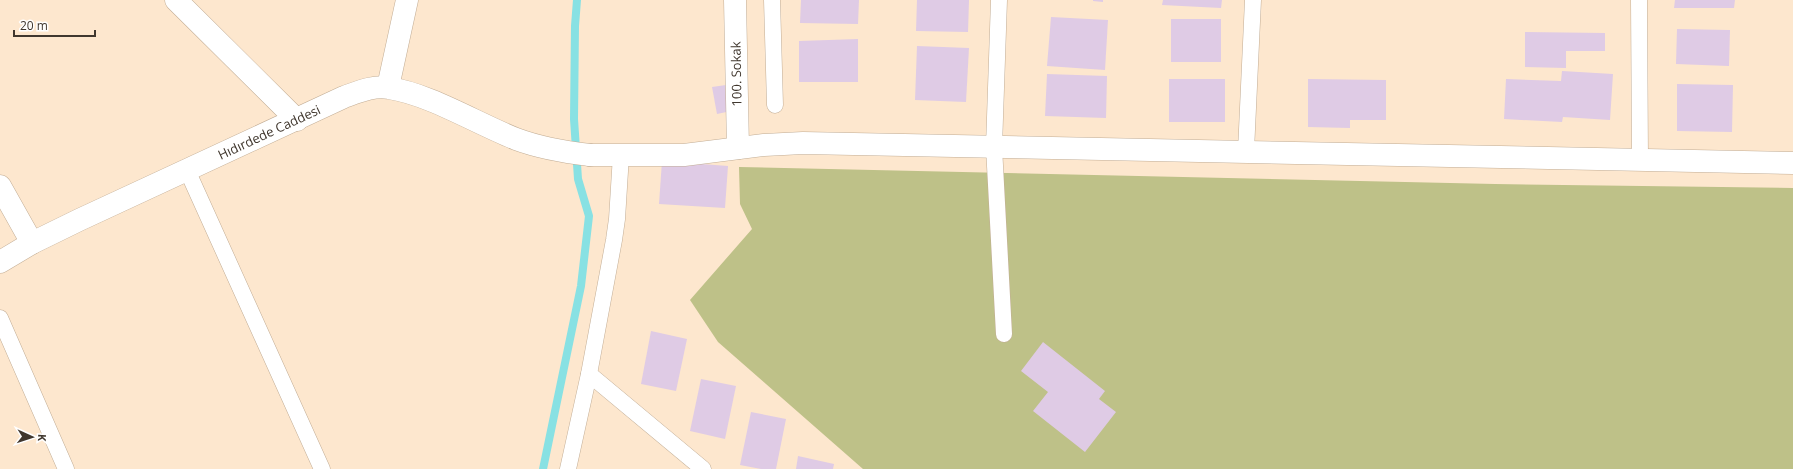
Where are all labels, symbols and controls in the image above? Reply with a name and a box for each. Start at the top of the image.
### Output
scale bar [14,12,95,38]
text: 20 m [20,17,48,34]
street label: 100. Sokak [726,41,746,107]
street label: Hıdırdede Caddesi [215,100,323,164]
north arrow [12,417,52,457]
text: K [35,434,50,442]

